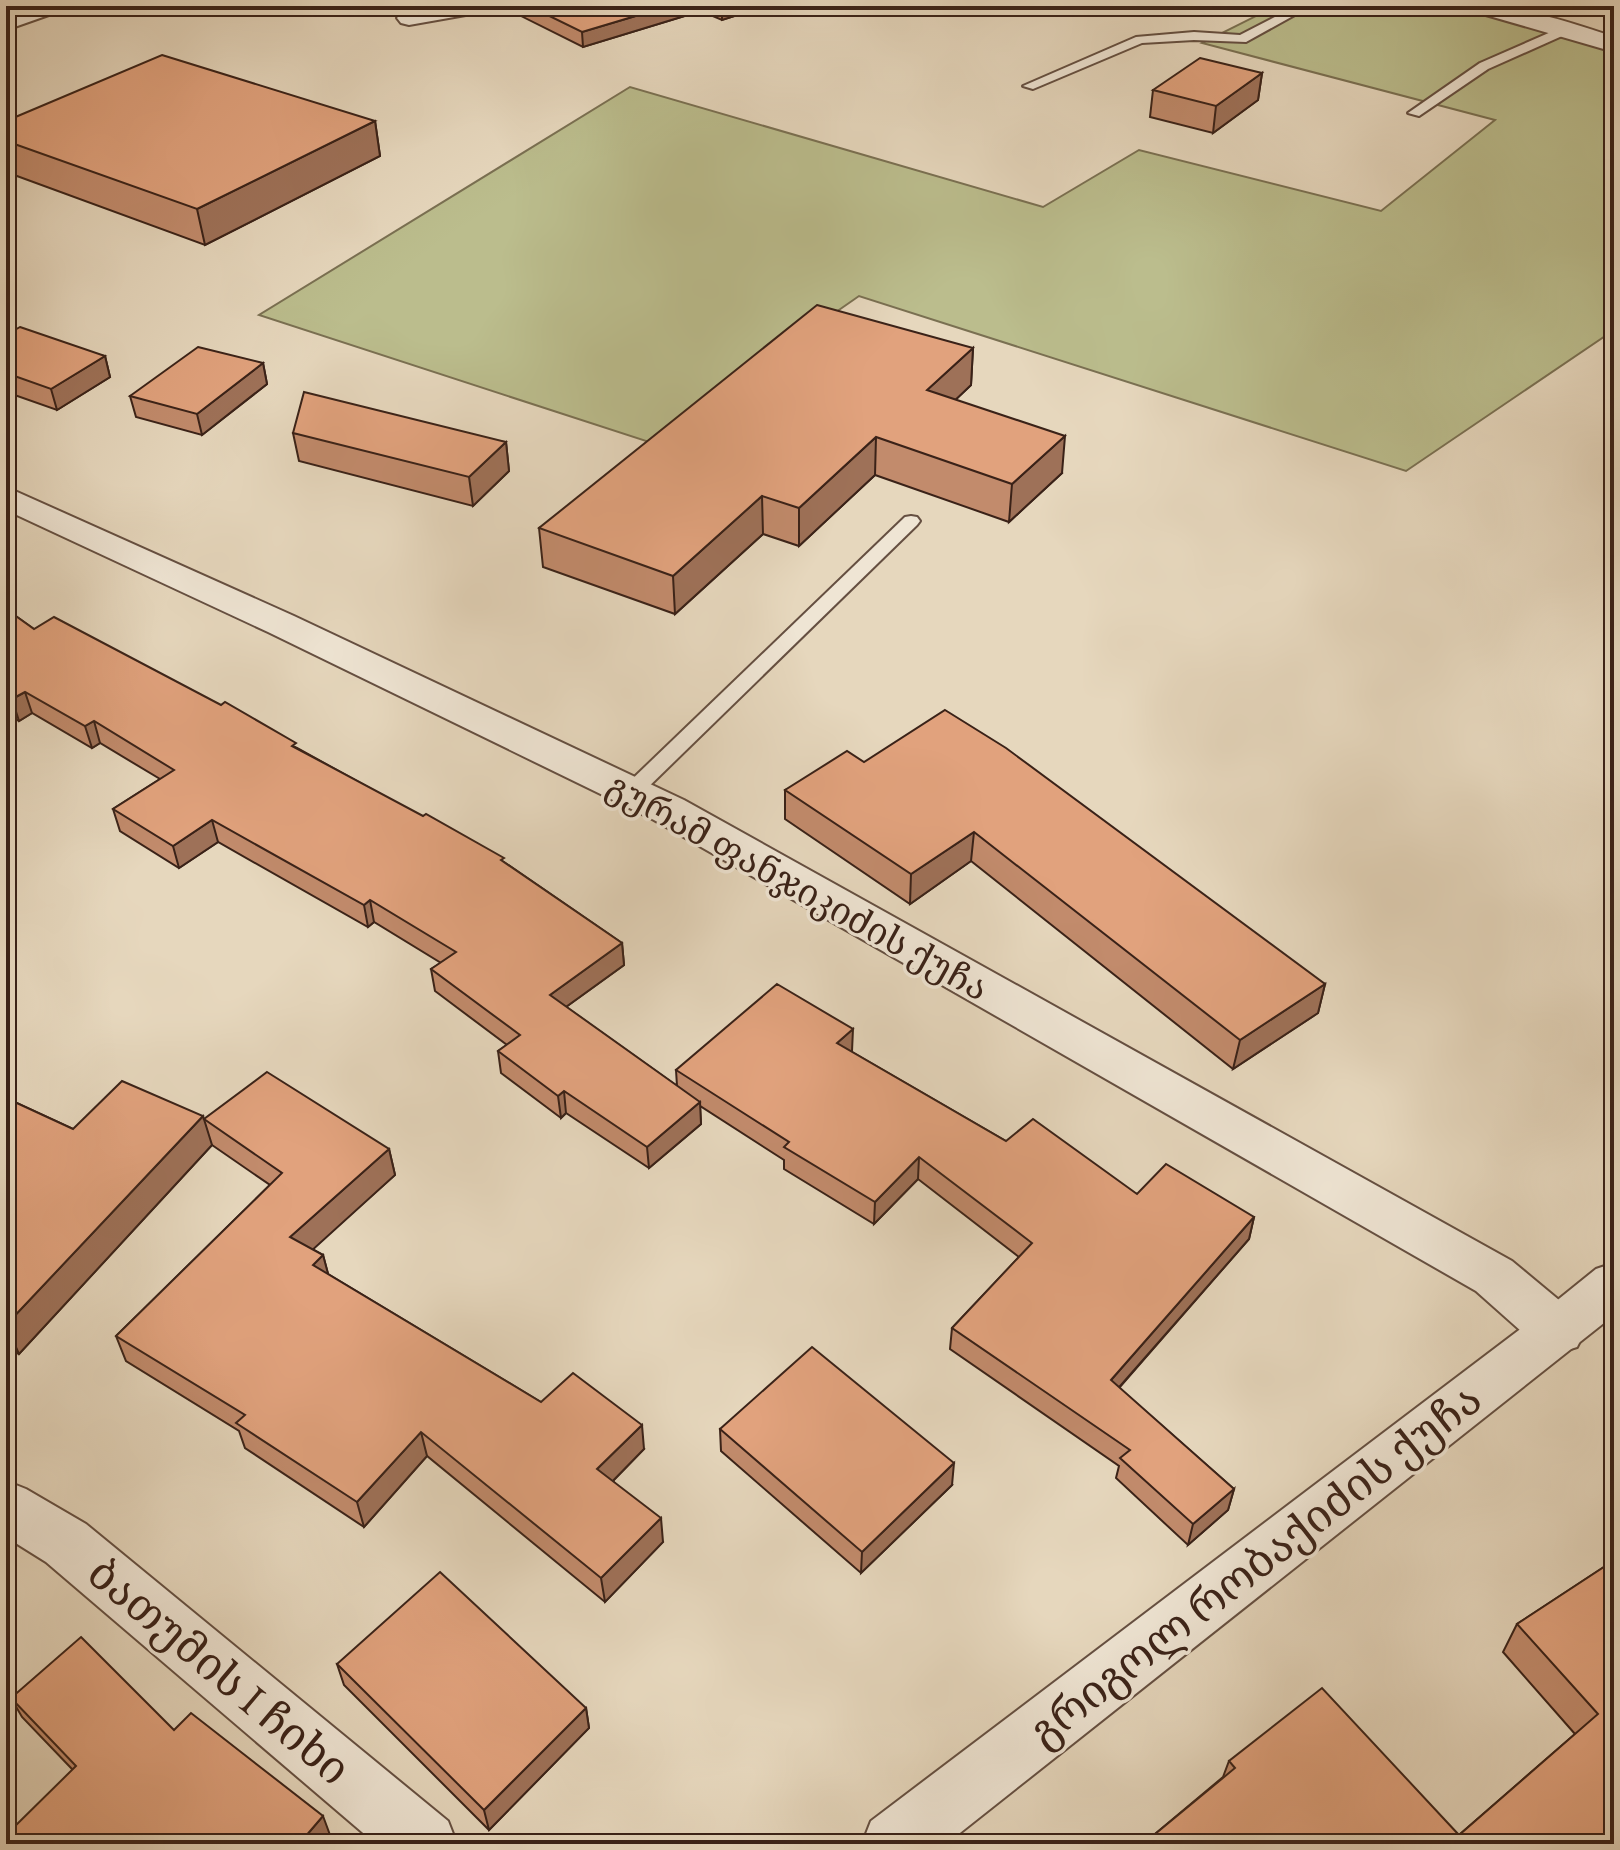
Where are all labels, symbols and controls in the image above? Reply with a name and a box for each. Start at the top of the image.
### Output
street label: გურამ ფანჯიკიძის ქუჩა [598,762,997,1011]
street label: გრიგოლ რობაქიძის ქუჩა [1017,1370,1493,1759]
street label: ბათუმის I ჩიხი [76,1544,362,1797]

